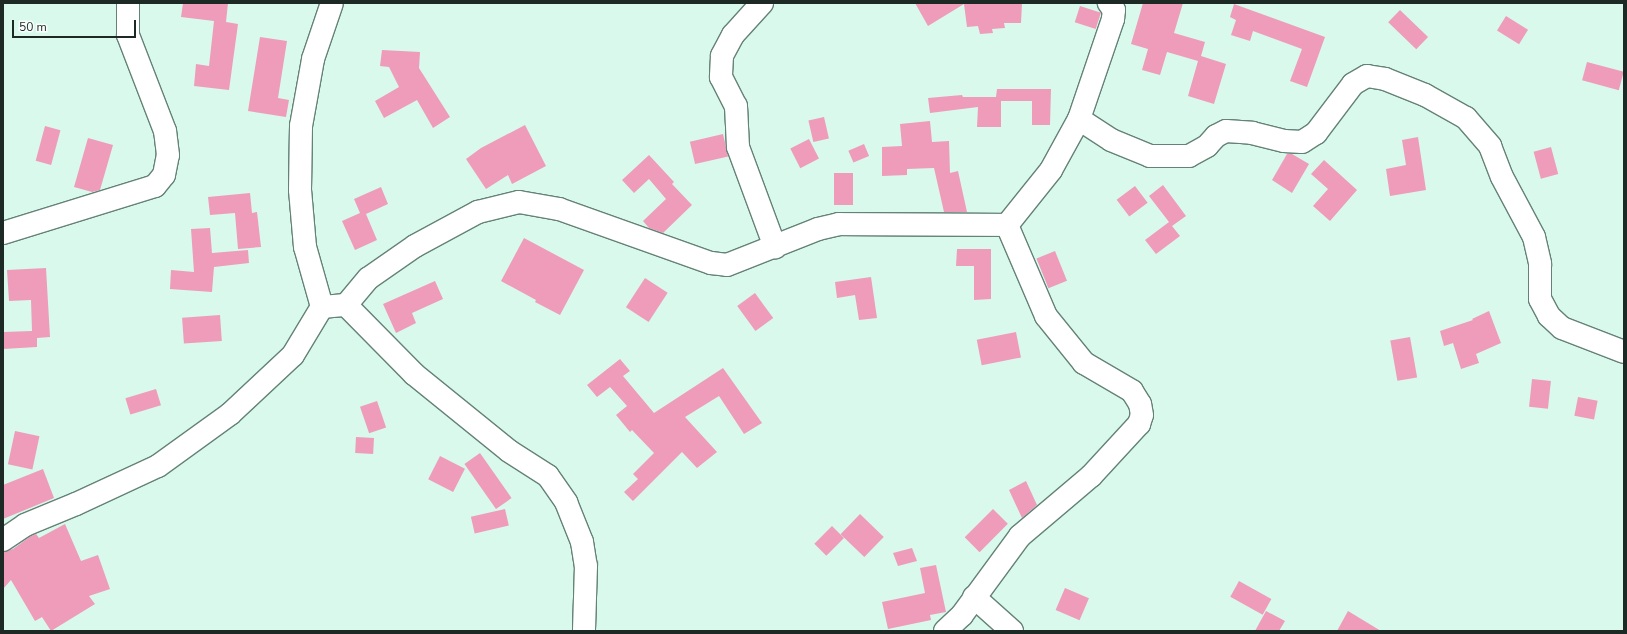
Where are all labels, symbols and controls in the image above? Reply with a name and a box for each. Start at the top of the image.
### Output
scale bar [14,12,138,38]
text: 50 m [19,19,47,35]

